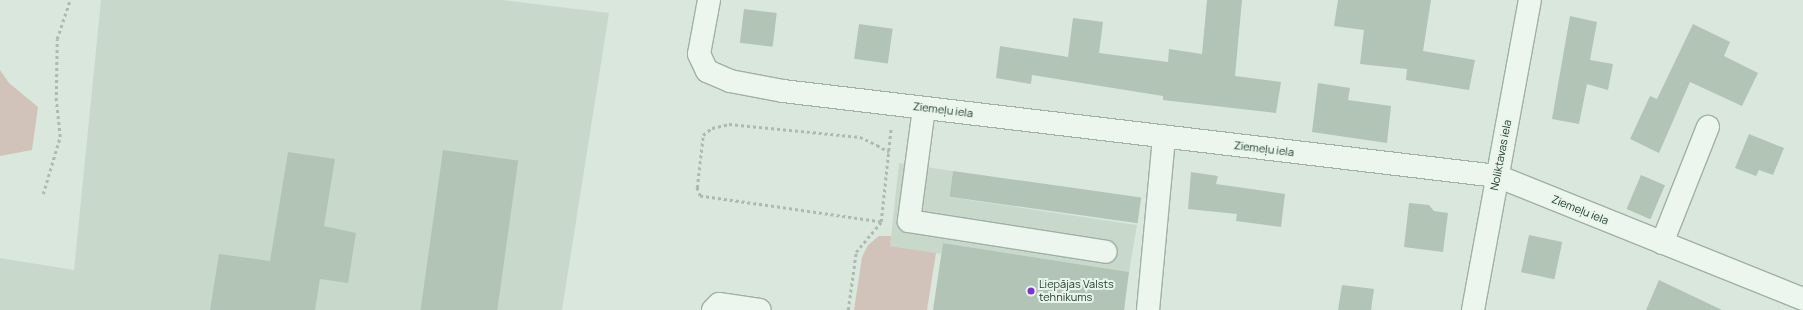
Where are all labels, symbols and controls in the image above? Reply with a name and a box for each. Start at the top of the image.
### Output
street label: Ziemeļu iela [912,100,974,120]
street label: Noliktavas iela [1488,118,1514,192]
street label: Ziemeļu iela [1233,139,1295,159]
street label: Ziemeļu iela [1550,193,1610,227]
place label: Liepājas Valsts tehnikums [1039,278,1114,304]
marker: Liepājas Valsts tehnikums [1026,286,1036,296]

